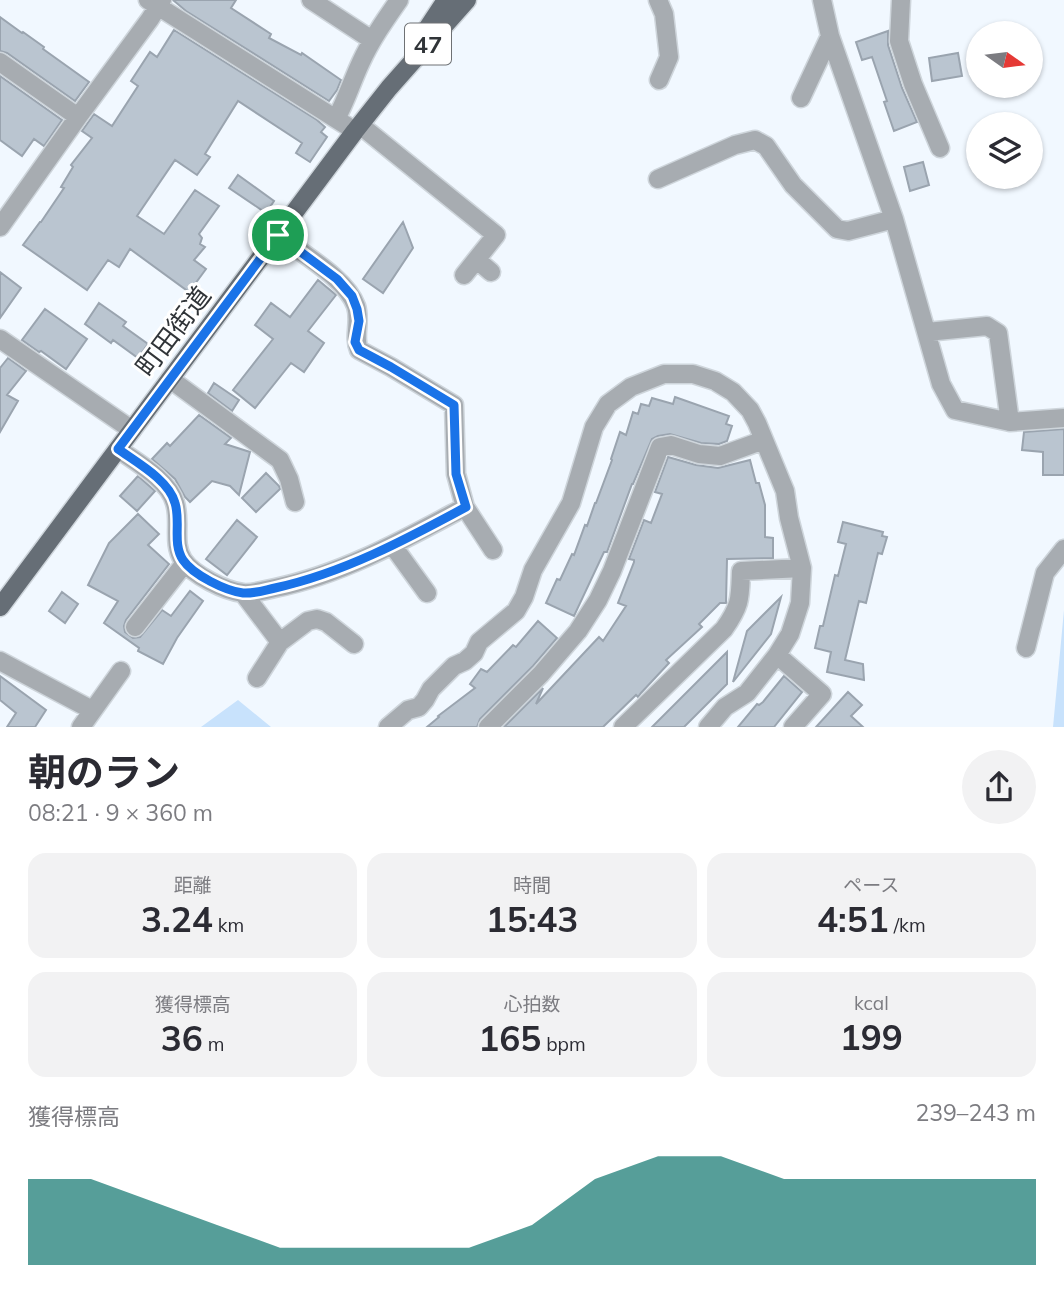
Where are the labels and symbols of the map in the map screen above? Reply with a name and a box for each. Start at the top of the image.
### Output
north arrow [966,21,1043,98]
road number: 47 [405,24,451,64]
pin [248,205,308,265]
street label: 町田街道 [129,280,217,382]

